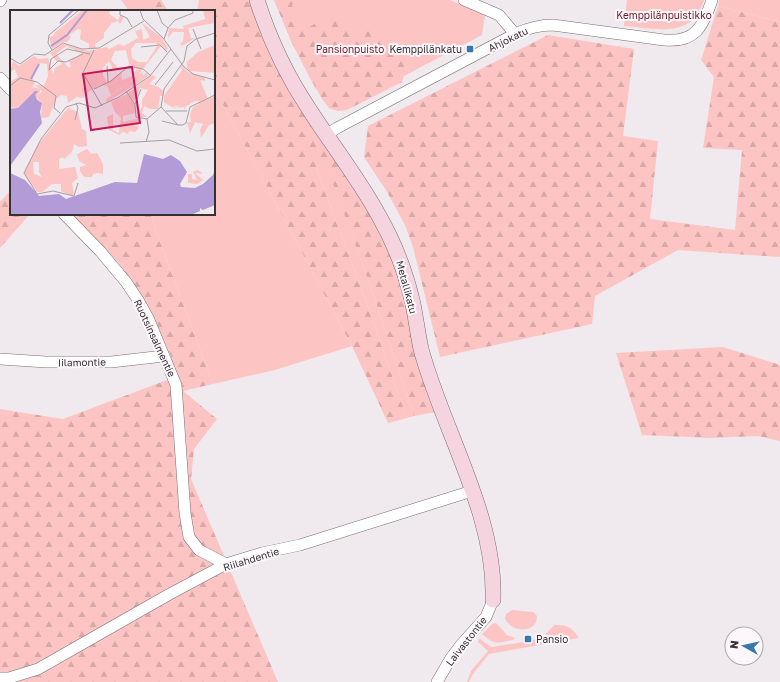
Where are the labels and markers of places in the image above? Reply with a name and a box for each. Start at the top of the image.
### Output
place label: Kemppilänkatu [390,43,462,55]
marker: Kemppilänkatu [465,44,475,54]
place label: Pansio [536,633,568,645]
marker: Pansio [523,634,533,644]

